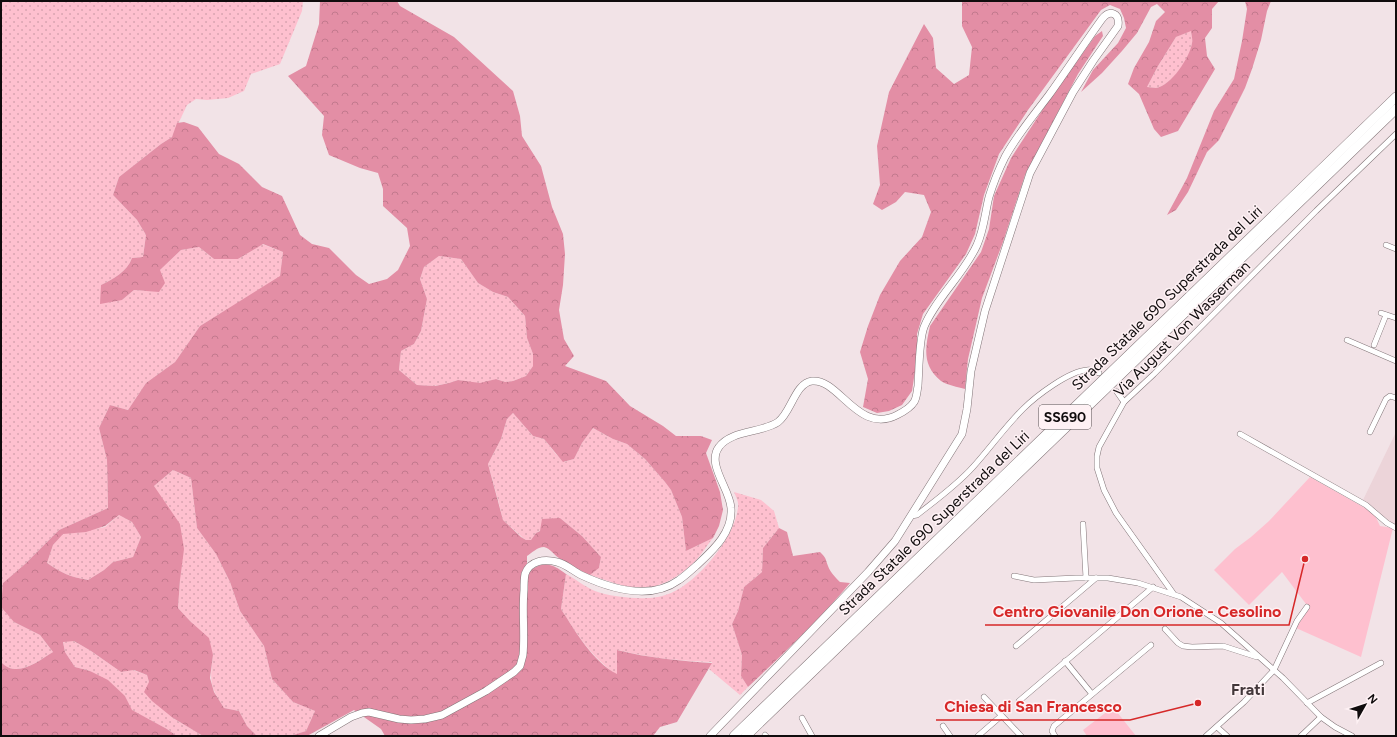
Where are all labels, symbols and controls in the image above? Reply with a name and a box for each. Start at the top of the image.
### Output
street label: Strada Statale 690 Superstrada del Liri [1068,202,1266,394]
street label: Via August Von Wasserman [1110,257,1254,401]
road number: SS690 [1039,405,1091,429]
street label: Strada Statale 690 Superstrada del Liri [835,427,1033,619]
callout: Centro Giovanile Don Orione - Cesolino [985,597,1289,625]
text: Centro Giovanile Don Orione - Cesolino [993,602,1281,621]
district label: Frati [1231,680,1265,699]
north arrow [1345,685,1385,725]
callout: Chiesa di San Francesco [936,692,1130,720]
text: N [1365,692,1380,706]
text: Chiesa di San Francesco [944,697,1122,716]

